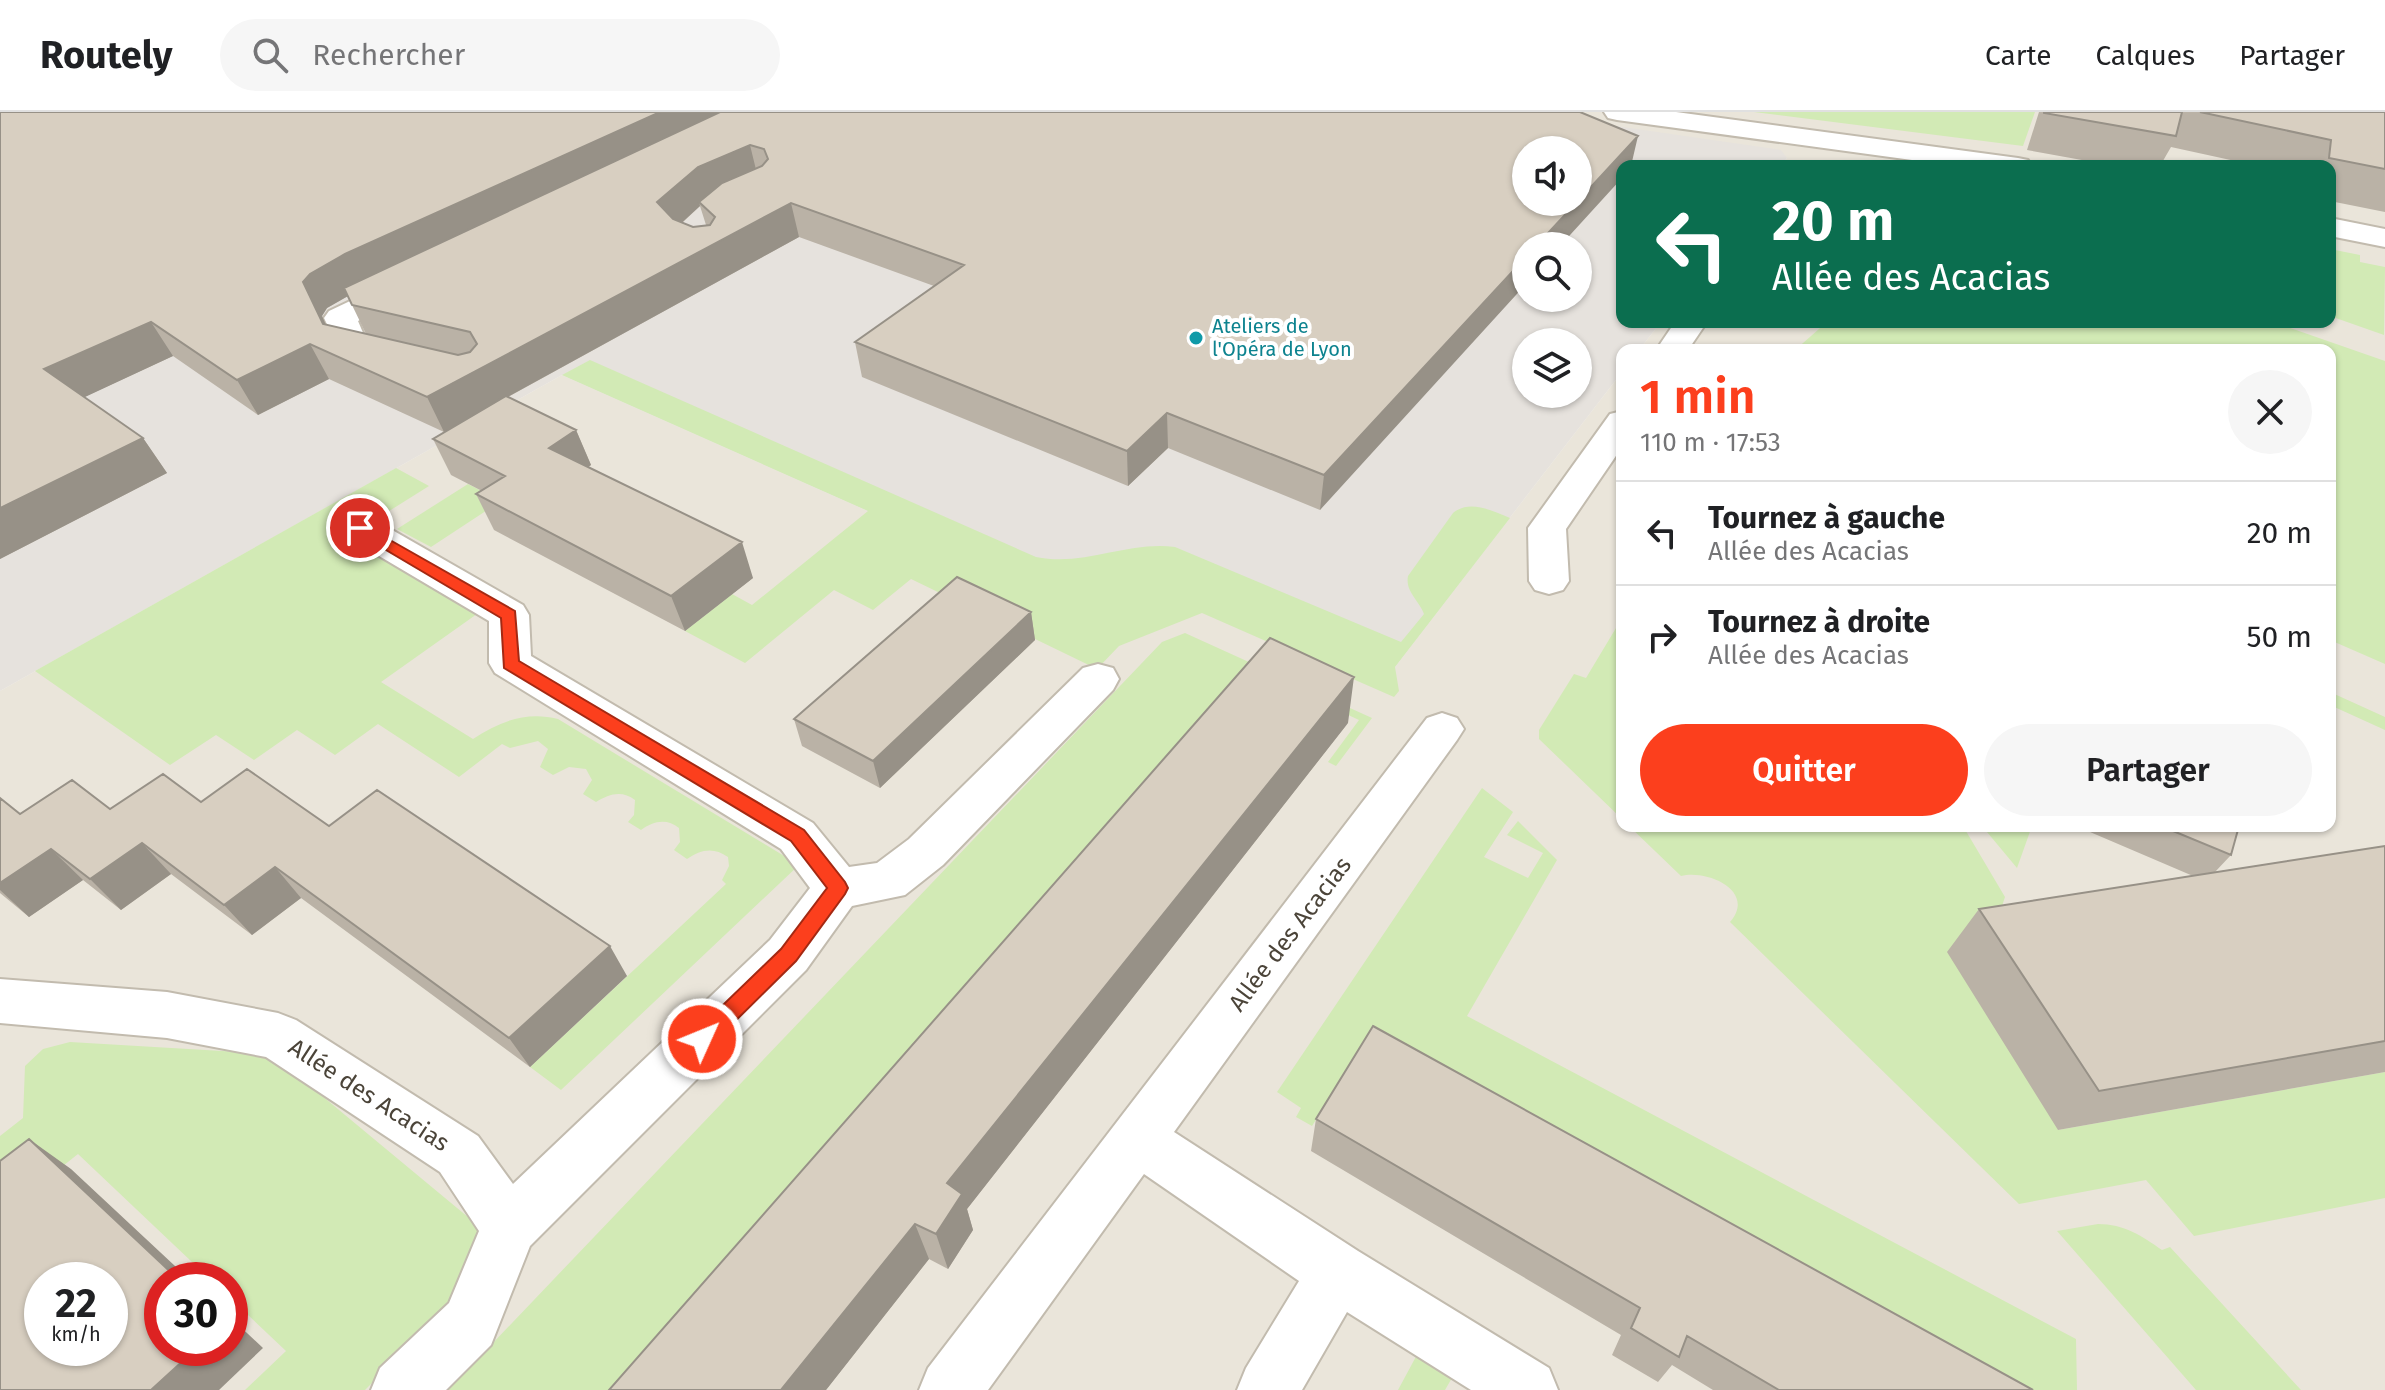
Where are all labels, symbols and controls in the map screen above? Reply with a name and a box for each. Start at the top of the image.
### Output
search box [220,19,780,91]
text: Routely [40,32,172,78]
icon: search [248,33,292,77]
text: Rechercher [312,37,465,73]
text: Carte [1985,39,2051,72]
text: Calques [2095,39,2195,72]
text: Partager [2239,39,2345,72]
map controls [1512,136,1592,408]
button: sound [1512,136,1592,216]
text: 20 m [1772,188,1894,255]
icon: left [1640,192,1744,296]
button: search [1512,232,1592,312]
text: Allée des Acacias [1772,256,2050,300]
place label: Ateliers de l'Opéra de Lyon [1212,314,1352,361]
button: layers [1512,328,1592,408]
marker: Ateliers de l'Opéra de Lyon [1187,329,1205,347]
text: 1 min [1640,368,1756,426]
button: close [2228,370,2312,454]
text: 110 m · 17:53 [1640,427,1781,458]
pin [326,494,394,562]
text: Tournez à gauche [1708,500,1945,536]
icon: arrive [338,506,382,550]
icon: left [1640,511,1684,555]
text: 20 m [2247,515,2312,551]
text: Allée des Acacias [1708,536,1909,567]
text: Tournez à droite [1708,604,1930,640]
icon: right [1640,615,1684,659]
text: 50 m [2247,619,2312,655]
text: Allée des Acacias [1708,640,1909,671]
button: Quitter [1640,724,1968,816]
button: Partager [1984,724,2312,816]
street label: Allée des Acacias [1223,851,1357,1017]
position arrow [660,997,744,1081]
street label: Allée des Acacias [284,1033,454,1157]
speed limit sign: 30 [144,1262,248,1366]
text: 22 [55,1280,97,1328]
text: km/h [51,1322,101,1346]

